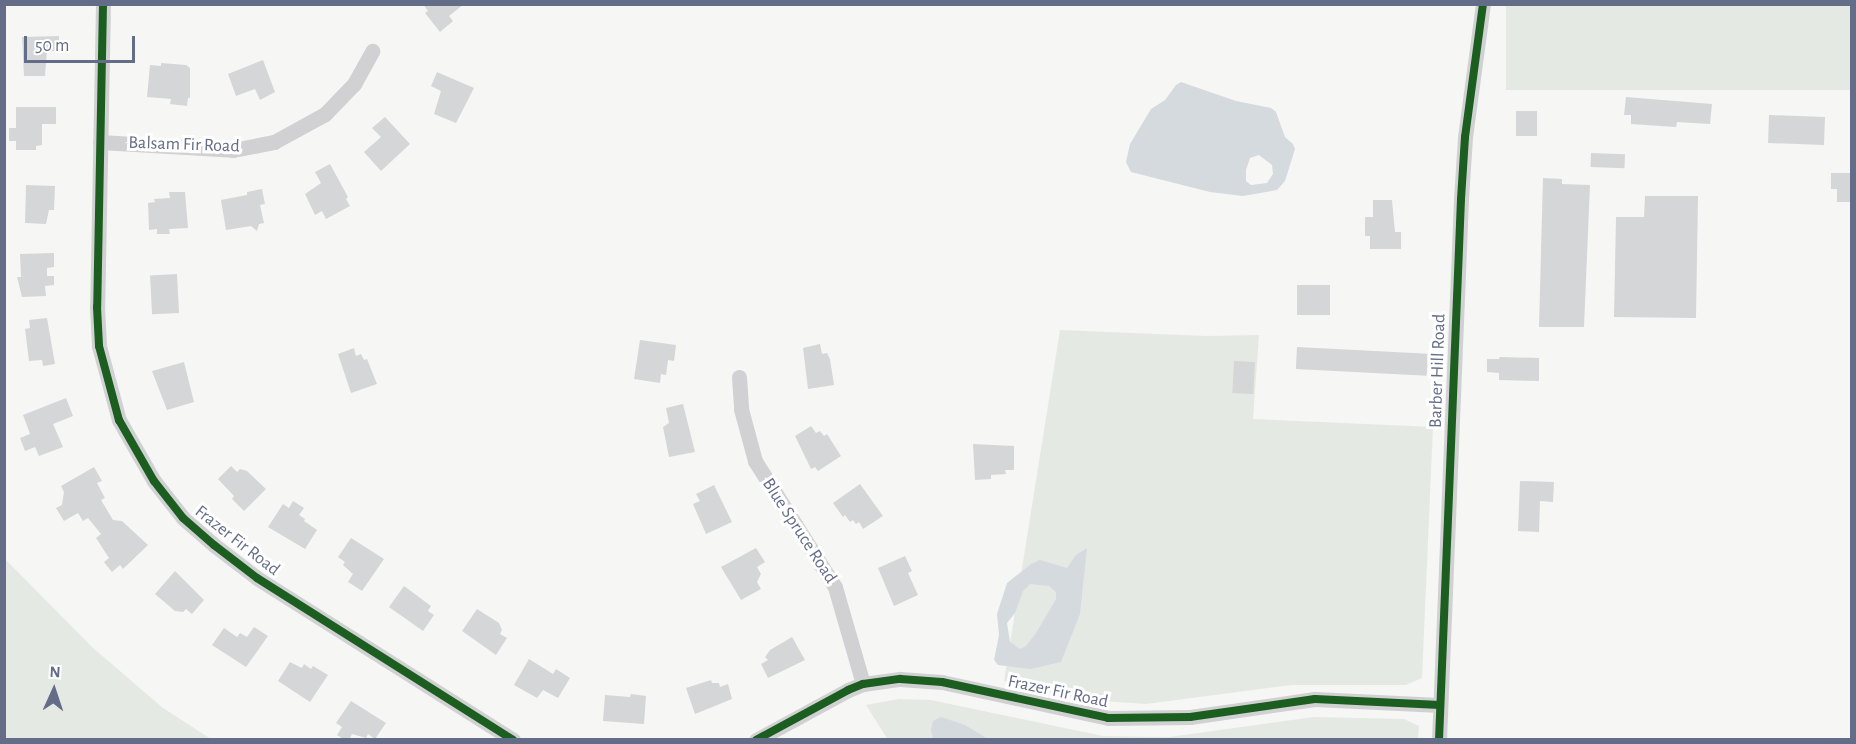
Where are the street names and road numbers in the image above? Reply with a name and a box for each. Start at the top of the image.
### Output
street label: Balsam Fir Road [128,132,240,158]
street label: Barber Hill Road [1425,314,1451,428]
street label: Blue Spruce Road [757,474,841,588]
street label: Frazer Fir Road [190,501,284,581]
street label: Frazer Fir Road [1006,671,1110,713]

